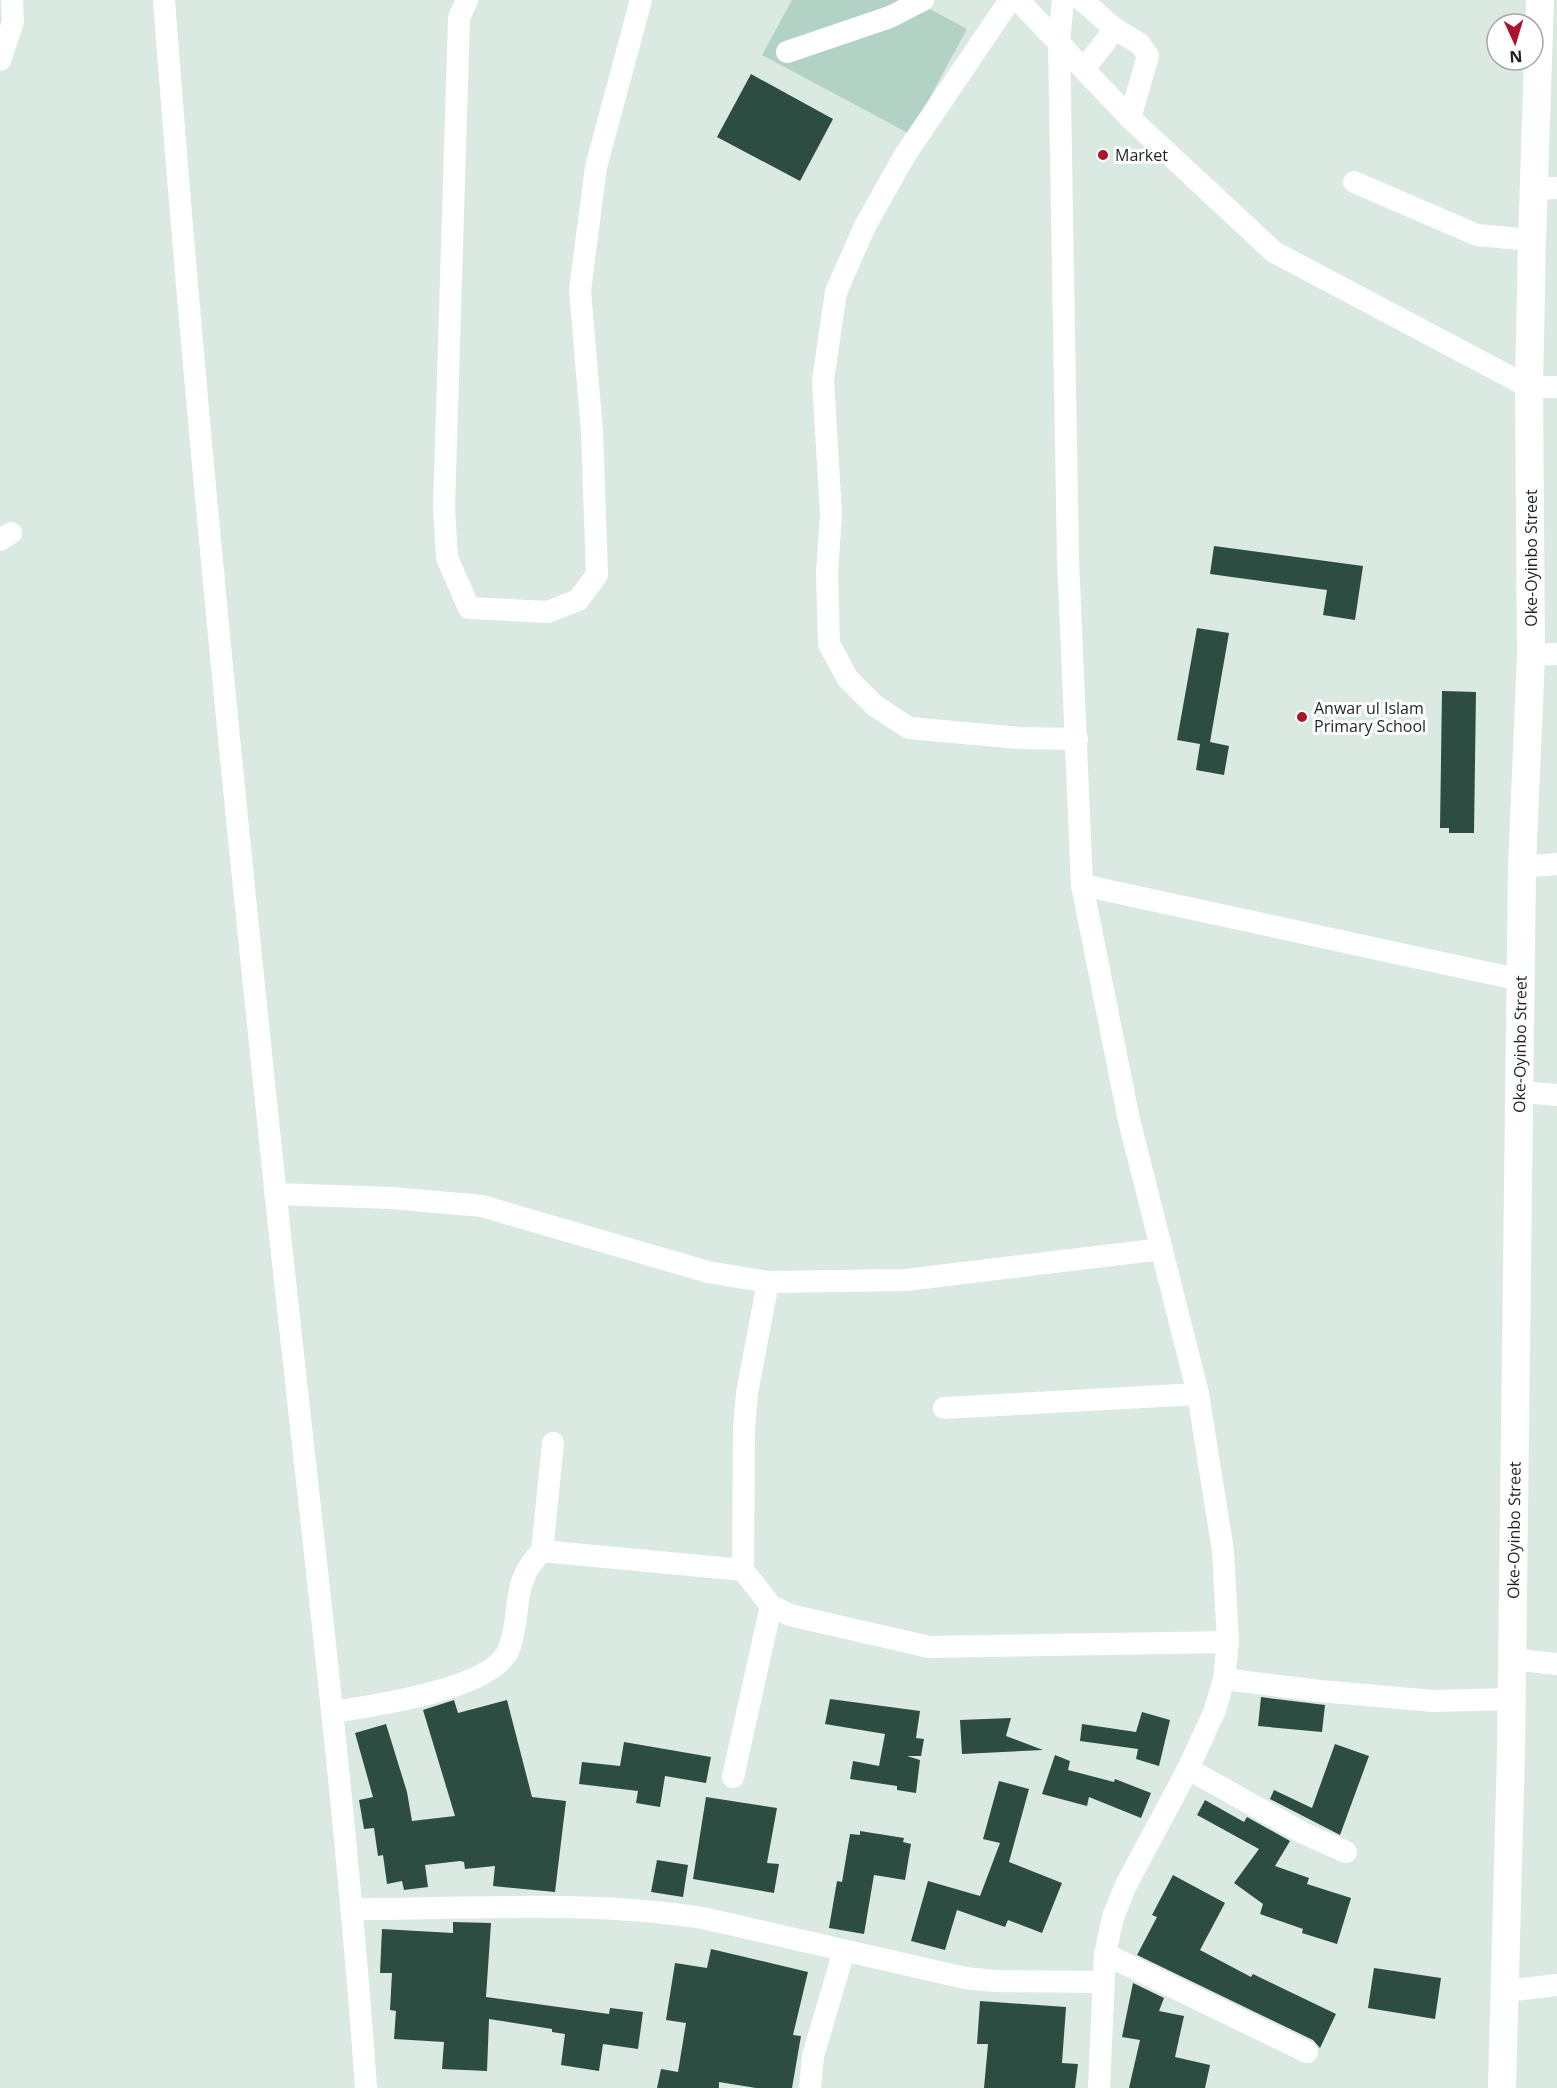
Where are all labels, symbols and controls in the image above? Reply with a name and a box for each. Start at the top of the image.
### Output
north arrow [1485,12,1545,72]
text: N [1509,46,1523,68]
place label: Market [1115,144,1168,166]
marker: Market [1096,148,1110,162]
street label: Oke-Oyinbo Street [1520,489,1542,627]
place label: Anwar ul Islam Primary School [1314,697,1426,737]
marker: Anwar ul Islam Primary School [1295,710,1309,724]
street label: Oke-Oyinbo Street [1508,975,1532,1113]
street label: Oke-Oyinbo Street [1502,1461,1526,1599]

